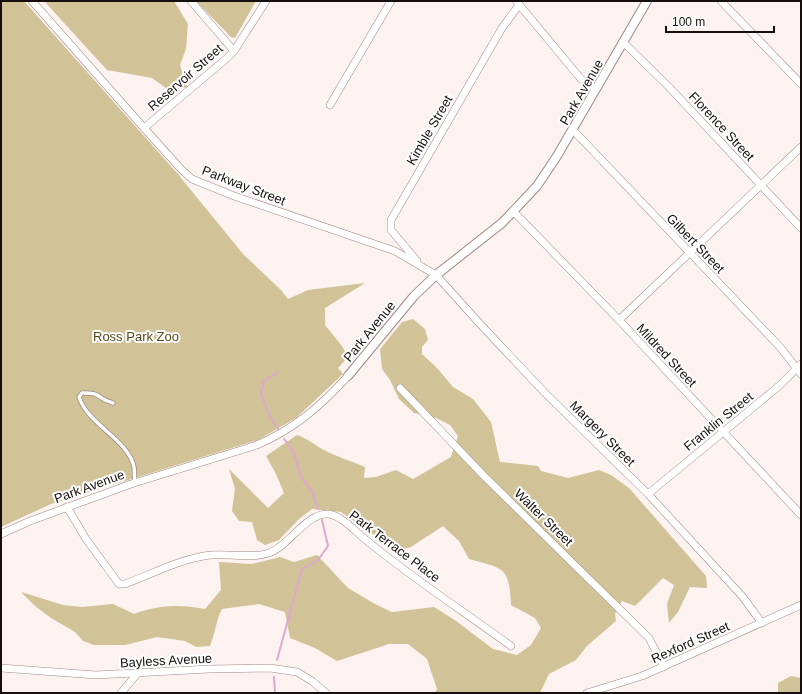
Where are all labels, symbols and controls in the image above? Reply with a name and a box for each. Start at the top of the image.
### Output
scale bar [666,8,774,34]
text: 100 m [672,15,705,29]
street label: Reservoir Street [145,41,226,114]
street label: Park Avenue [557,57,606,128]
street label: Florence Street [686,89,758,164]
street label: Kimble Street [403,92,456,168]
street label: Parkway Street [200,163,288,208]
street label: Gilbert Street [664,211,728,276]
street label: Park Avenue [340,298,398,365]
street label: Mildred Street [634,321,700,390]
park label: Ross Park Zoo [93,329,179,344]
street label: Franklin Street [681,389,756,454]
street label: Margery Street [567,398,639,469]
street label: Park Avenue [52,467,126,506]
street label: Walter Street [511,486,576,549]
street label: Park Terrace Place [346,507,443,585]
street label: Rexford Street [649,618,732,666]
street label: Bayless Avenue [120,651,212,670]

